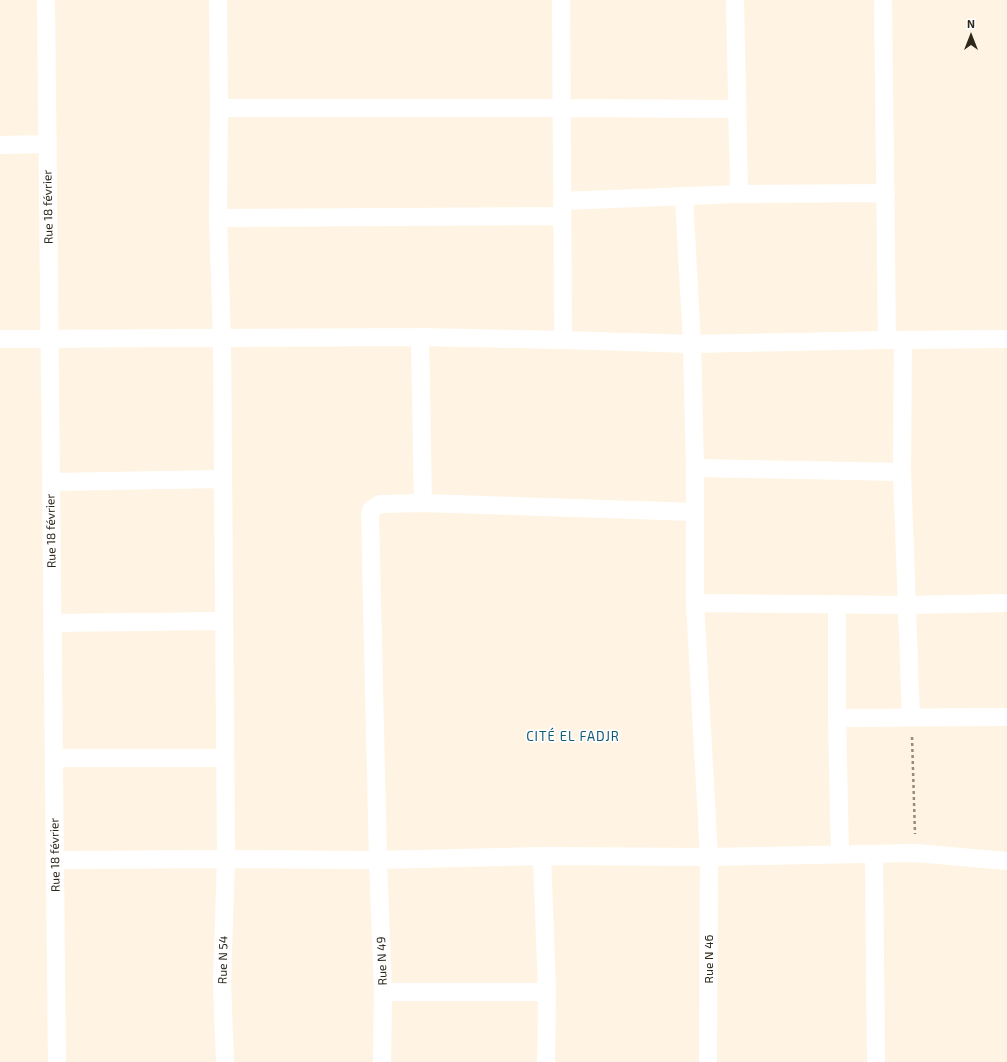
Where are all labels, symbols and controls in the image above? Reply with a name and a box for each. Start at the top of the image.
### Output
north arrow [951,16,991,56]
text: N [967,17,975,30]
street label: Rue 18 février [40,170,56,244]
street label: Rue 18 février [43,494,59,568]
district label: CITÉ EL FADJR [526,729,620,745]
street label: Rue 18 février [47,818,63,892]
street label: Rue N 46 [702,935,716,983]
street label: Rue N 54 [215,936,231,984]
street label: Rue N 49 [374,936,390,986]

